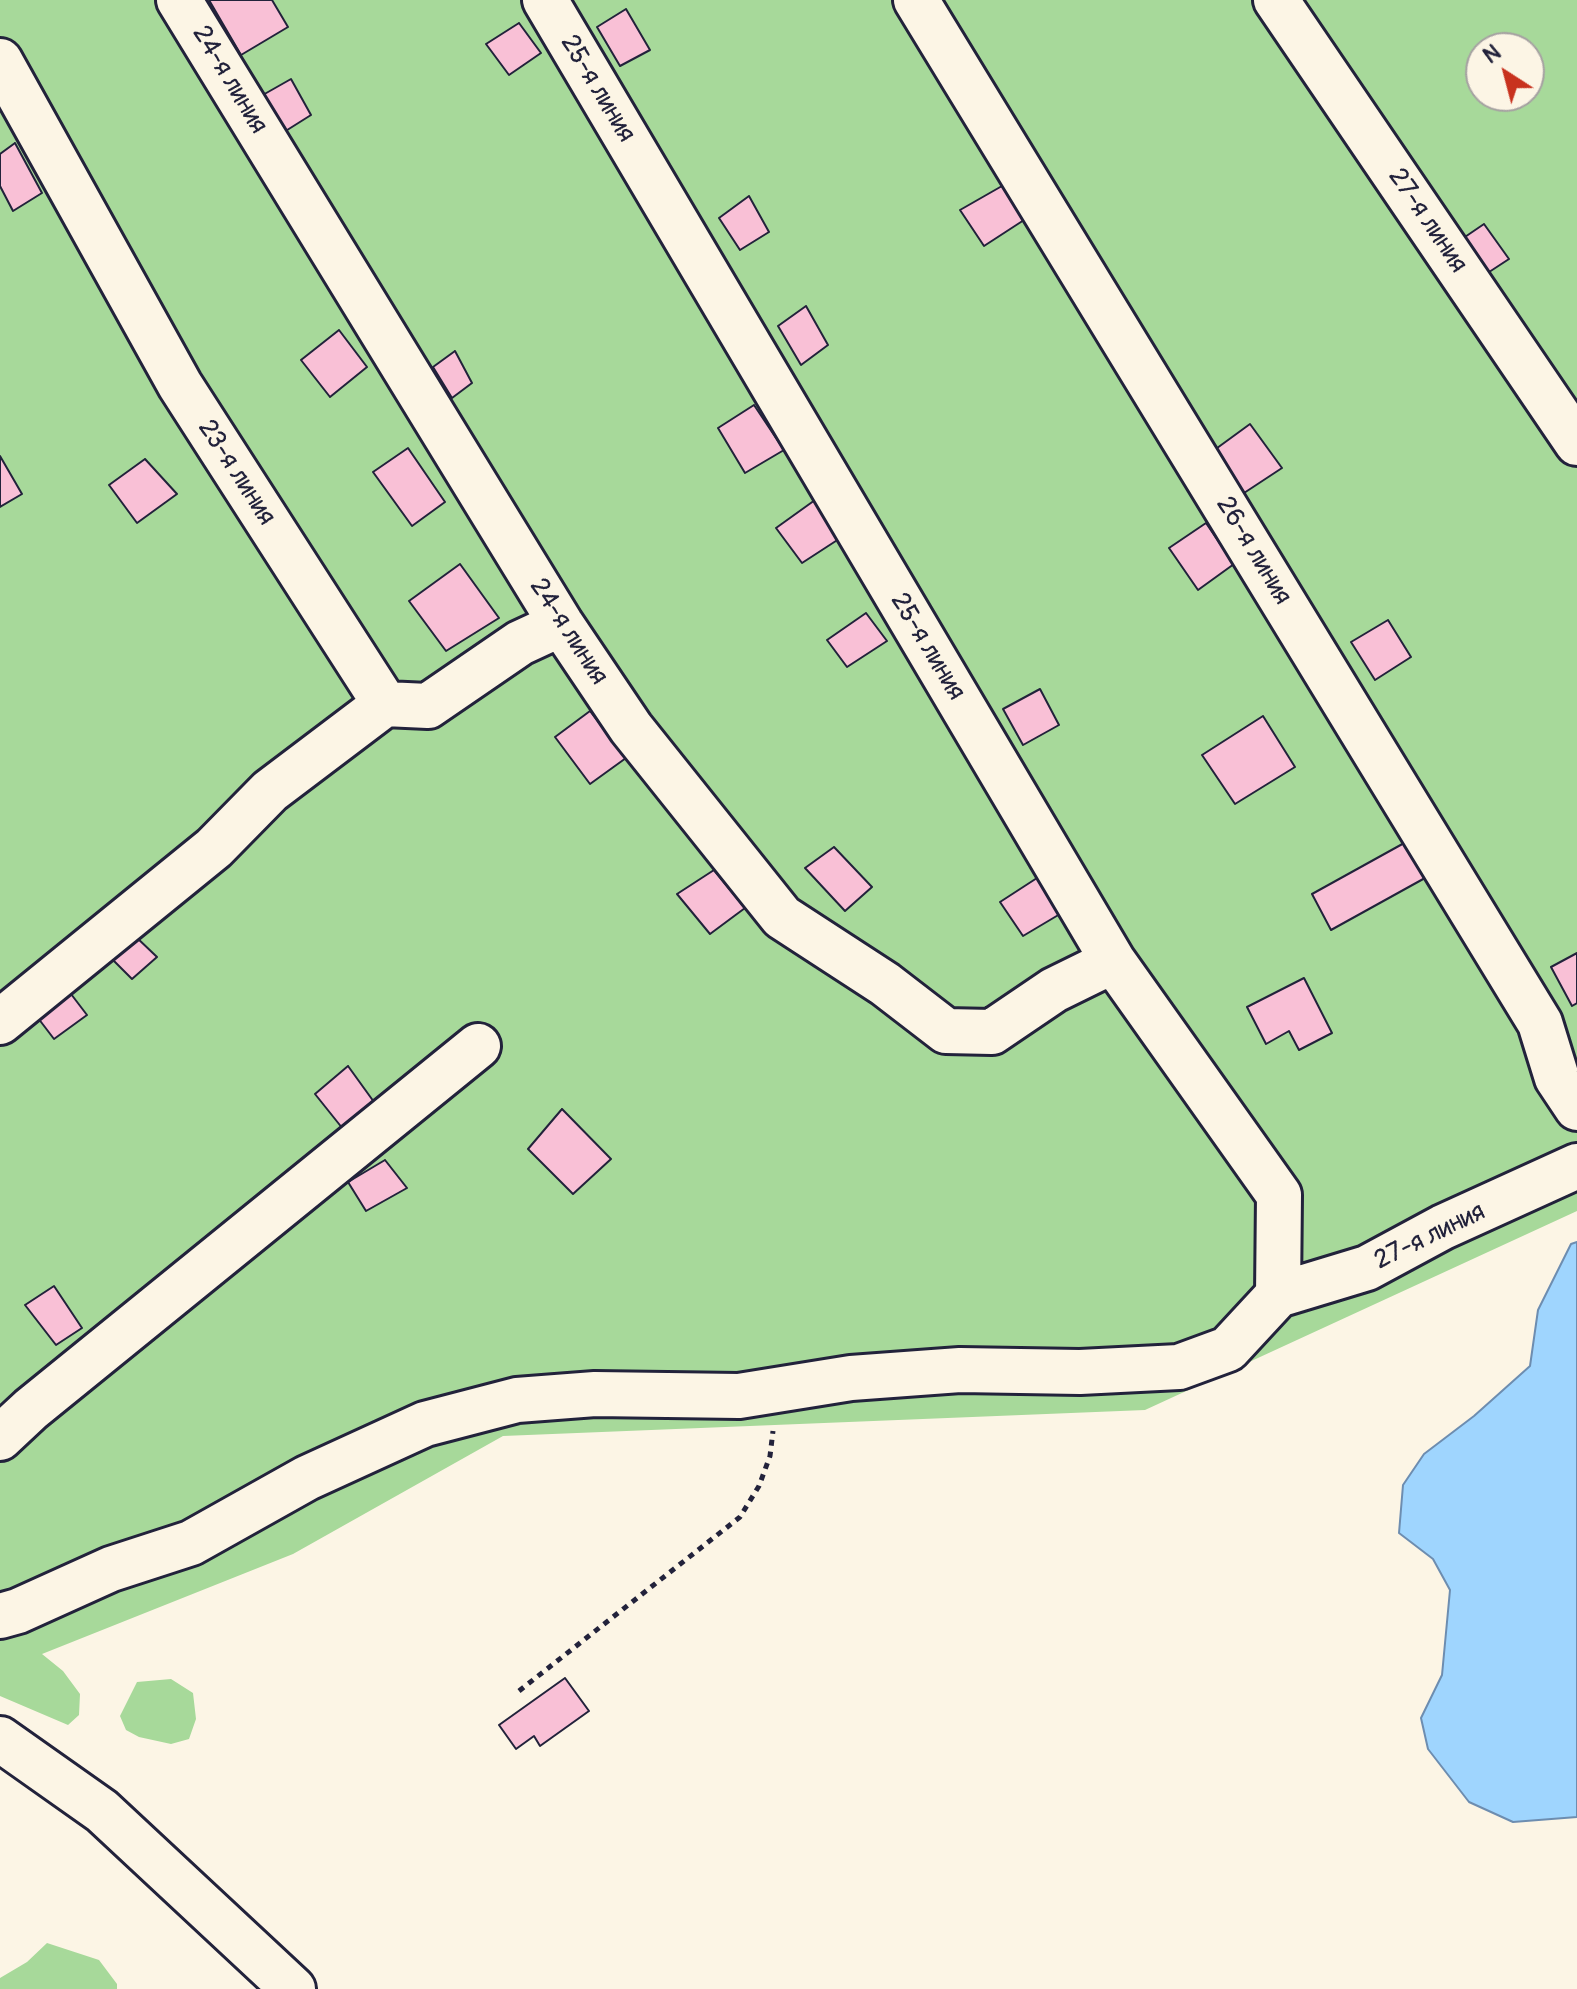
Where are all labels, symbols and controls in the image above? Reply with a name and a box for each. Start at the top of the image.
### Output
street label: 24-я линия [185,20,273,140]
street label: 25-я линия [553,30,641,148]
north arrow [1465,32,1545,112]
text: N [1478,39,1506,70]
street label: 27-я линия [1381,163,1473,279]
street label: 23-я линия [190,415,282,531]
street label: 26-я линия [1209,491,1297,611]
street label: 24-я линия [522,573,614,691]
street label: 25-я линия [883,588,971,706]
street label: 27-я линия [1370,1197,1490,1277]

